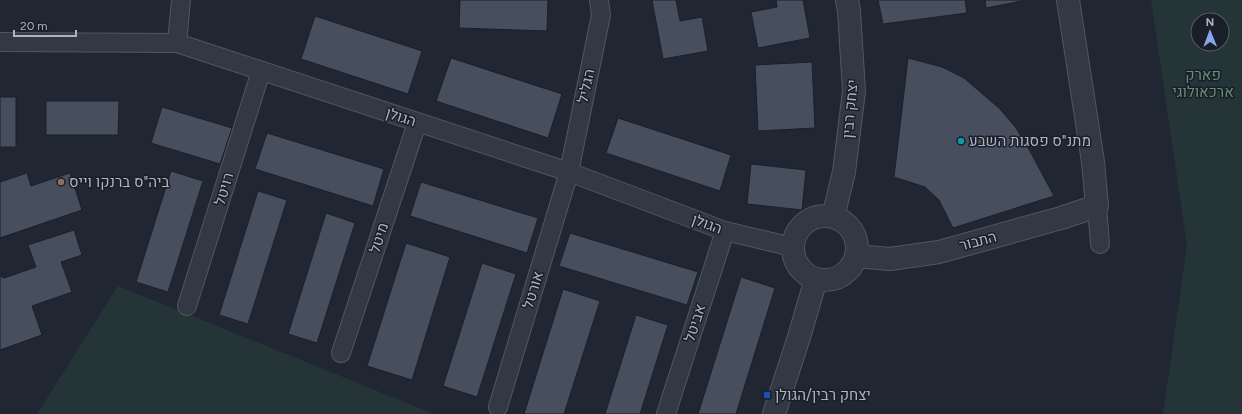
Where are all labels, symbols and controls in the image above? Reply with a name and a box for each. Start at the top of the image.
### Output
scale bar [14,12,76,38]
north arrow [1190,12,1230,52]
text: N [1205,16,1214,29]
text: 20 m [20,19,48,33]
park label: פארק ארכאולוגי [1172,66,1234,101]
street label: הגליל [574,67,598,105]
street label: יצחק רבין [838,79,862,139]
street label: הגולן [383,104,419,130]
place label: מתנ"ס פסגות השבע [969,132,1091,150]
marker: מתנ"ס פסגות השבע [956,136,966,146]
street label: רויטל [211,170,237,208]
place label: ביה"ס ברנקו וייס [69,173,170,191]
marker: ביה"ס ברנקו וייס [56,177,66,187]
street label: הגולן [689,210,725,238]
street label: מיטל [366,220,392,256]
street label: התבור [957,227,999,255]
street label: אורטל [519,269,547,311]
street label: אביטל [680,302,710,344]
place label: יצחק רבין/הגולן [775,386,871,404]
marker: יצחק רבין/הגולן [762,390,772,400]

